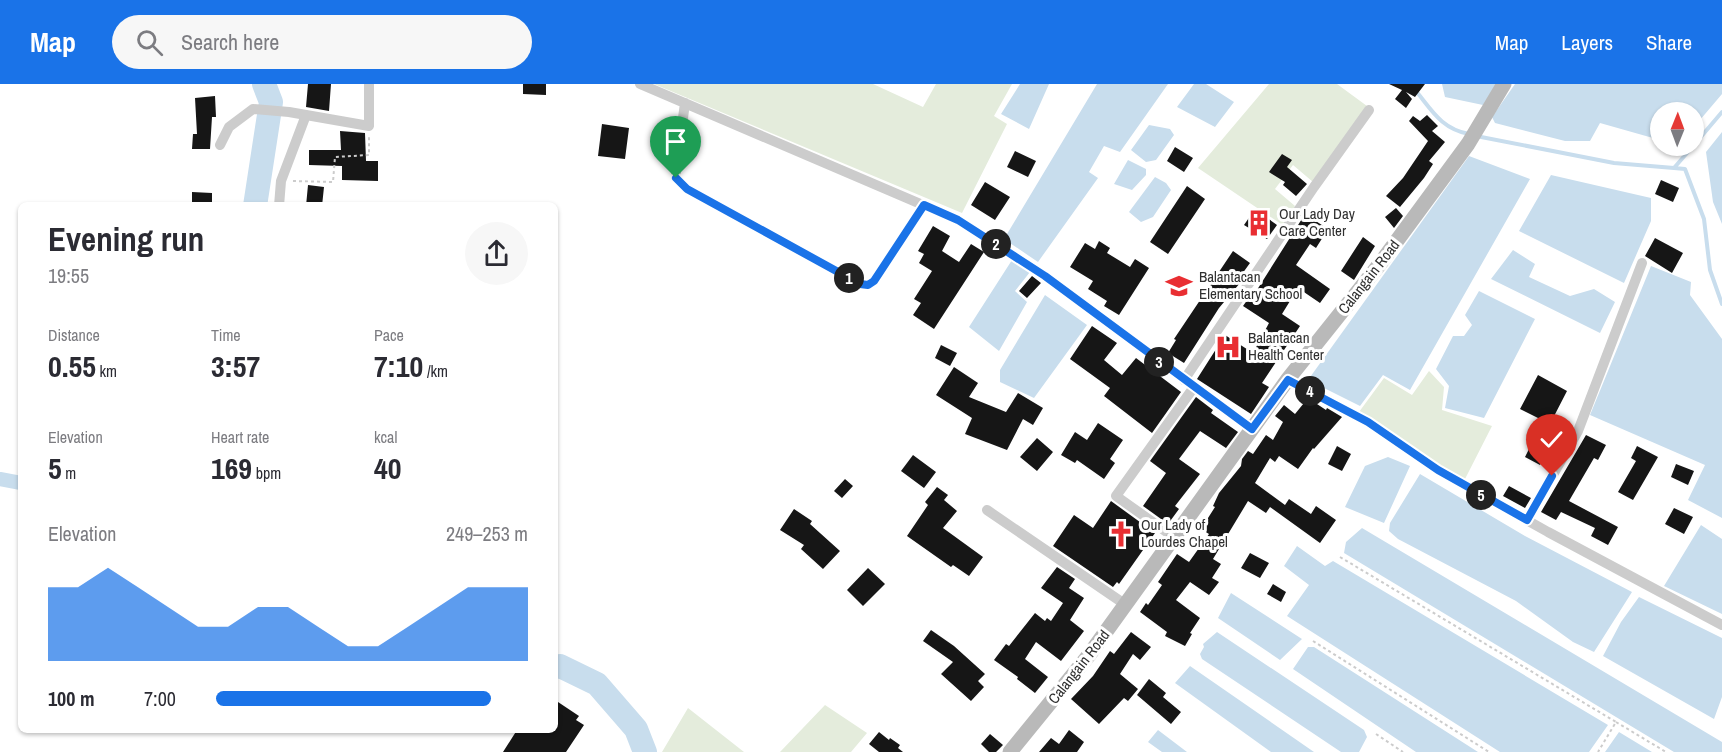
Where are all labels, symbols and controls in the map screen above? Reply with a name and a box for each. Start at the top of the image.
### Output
search box [112,15,532,69]
text: Map [30,23,76,61]
icon: search [133,26,166,59]
text: Search here [181,27,279,57]
text: Map [1495,28,1528,57]
text: Layers [1561,28,1613,57]
text: Share [1646,28,1692,57]
north arrow [1650,102,1704,156]
map controls [1650,102,1704,156]
pin [650,116,701,178]
icon: arrive [659,125,692,158]
place label: Our Lady Day Care Center [1279,203,1356,241]
building icon: Our Lady Day Care Center [1244,208,1274,238]
text: Evening run [48,217,204,261]
button: share [465,222,528,285]
pin: 2 [981,229,1011,259]
text: 2 [992,233,1000,255]
street label: Calangain Road [1333,235,1404,318]
text: 19:55 [48,262,89,289]
pin: 1 [834,263,864,293]
place label: Balantacan Elementary School [1199,266,1302,304]
text: 1 [845,267,853,289]
school or university icon: Balantacan Elementary School [1164,271,1194,301]
text: Distance [48,324,100,346]
text: Time [211,324,241,346]
text: Pace [374,324,404,346]
place label: Balantacan Health Center [1248,327,1324,365]
hospital icon: Balantacan Health Center [1213,332,1243,362]
text: 0.55 [48,346,96,386]
text: 3:57 [211,346,260,386]
text: 7:10 [374,346,423,386]
pin: 3 [1144,347,1174,377]
text: 3 [1155,351,1163,373]
text: km [96,360,117,382]
text: /km [423,360,448,382]
pin: 4 [1295,376,1325,406]
text: 4 [1306,380,1314,402]
pin [1526,414,1577,476]
icon: check [1535,423,1568,456]
text: Elevation [48,426,103,448]
text: Heart rate [211,426,269,448]
text: kcal [374,426,397,448]
text: 5 [48,448,62,488]
text: 169 [211,448,252,488]
text: 40 [374,448,401,488]
text: m [62,462,76,484]
text: bpm [252,462,281,484]
pin: 5 [1466,480,1496,510]
text: 5 [1477,484,1485,506]
place label: Our Lady of Lourdes Chapel [1141,514,1228,552]
church icon: Our Lady of Lourdes Chapel [1106,519,1136,549]
text: Elevation [48,520,116,547]
text: 249–253 m [446,520,528,547]
street label: Calangain Road [1043,625,1114,708]
text: 100 m [48,685,95,712]
text: 7:00 [144,685,176,712]

